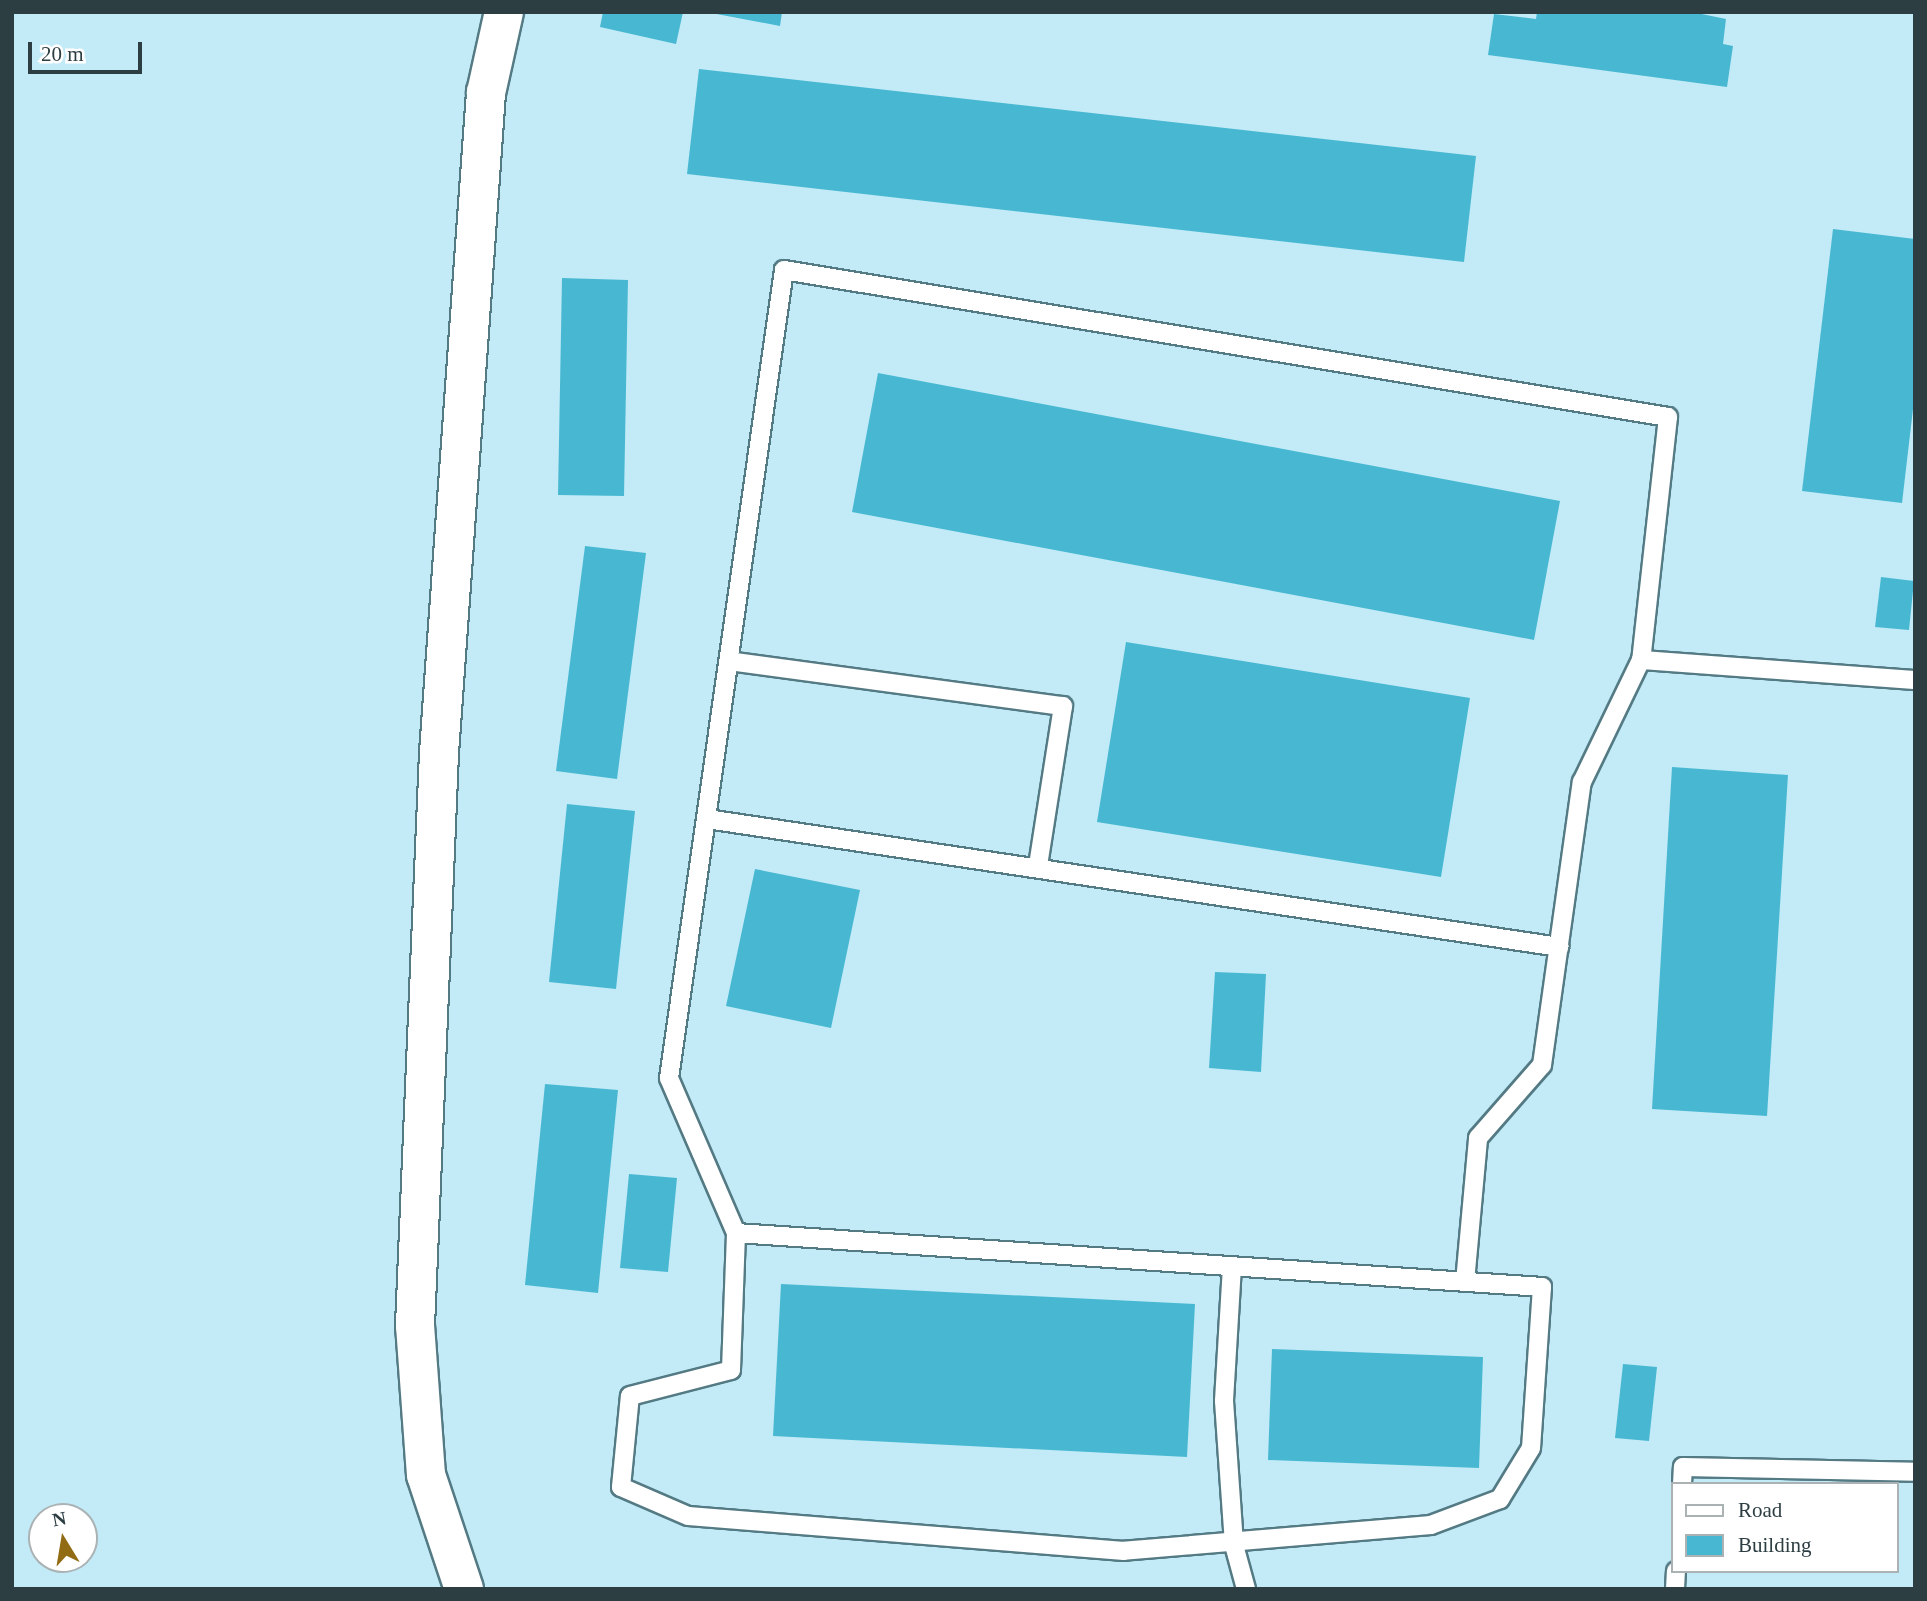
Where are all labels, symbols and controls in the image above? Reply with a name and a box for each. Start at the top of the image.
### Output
scale bar [32,28,145,72]
text: 20 m [41,42,84,66]
legend [1672,1482,1899,1573]
text: Road [1738,1498,1782,1522]
north arrow [28,1503,98,1573]
text: N [51,1507,68,1530]
text: Building [1738,1533,1812,1557]

